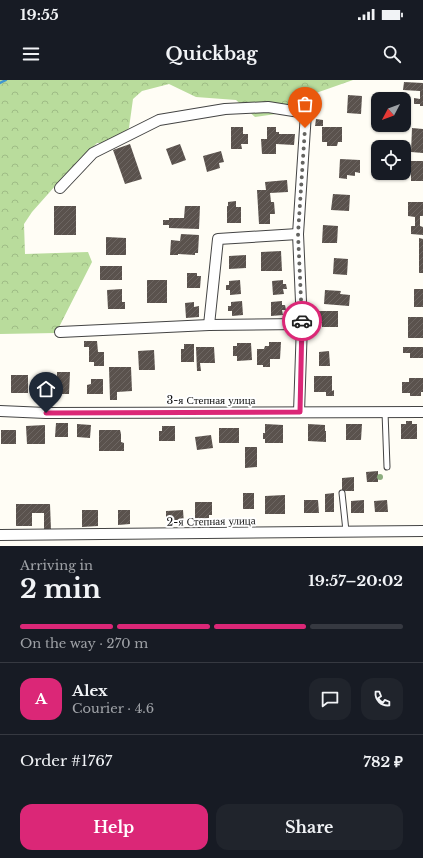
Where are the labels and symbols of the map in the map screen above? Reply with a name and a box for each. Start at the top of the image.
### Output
pin [288,87,322,128]
north arrow [371,92,411,132]
courier [282,301,322,341]
pin [29,372,63,413]
street label: 3-я Степная улица [166,393,256,407]
street label: 2-я Степная улица [166,513,256,529]

